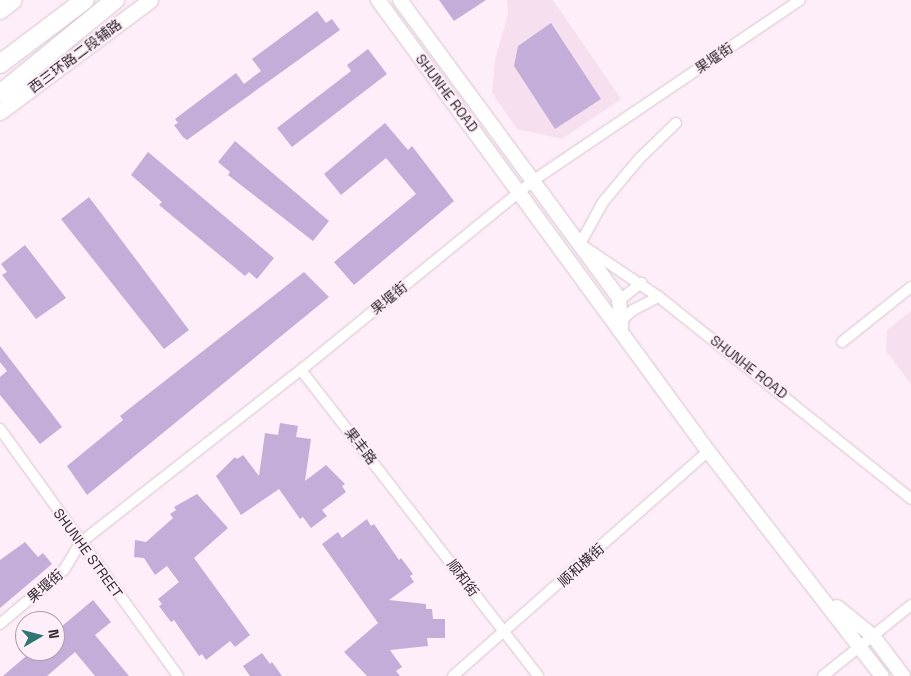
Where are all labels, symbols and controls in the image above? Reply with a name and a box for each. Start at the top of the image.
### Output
street label: 西三环路二段辅路 [25,16,125,96]
street label: 果堰街 [692,39,736,77]
street label: SHUNHE ROAD [412,51,482,135]
street label: 果堰街 [367,278,411,318]
street label: SHUNHE ROAD [707,332,791,402]
street label: 果丰路 [341,424,381,468]
street label: SHUNHE STREET [50,505,126,601]
street label: 顺和横街 [555,540,607,590]
street label: 顺和街 [444,556,482,600]
street label: 果堰街 [24,566,66,606]
north arrow [15,611,65,661]
text: N [44,628,63,640]

